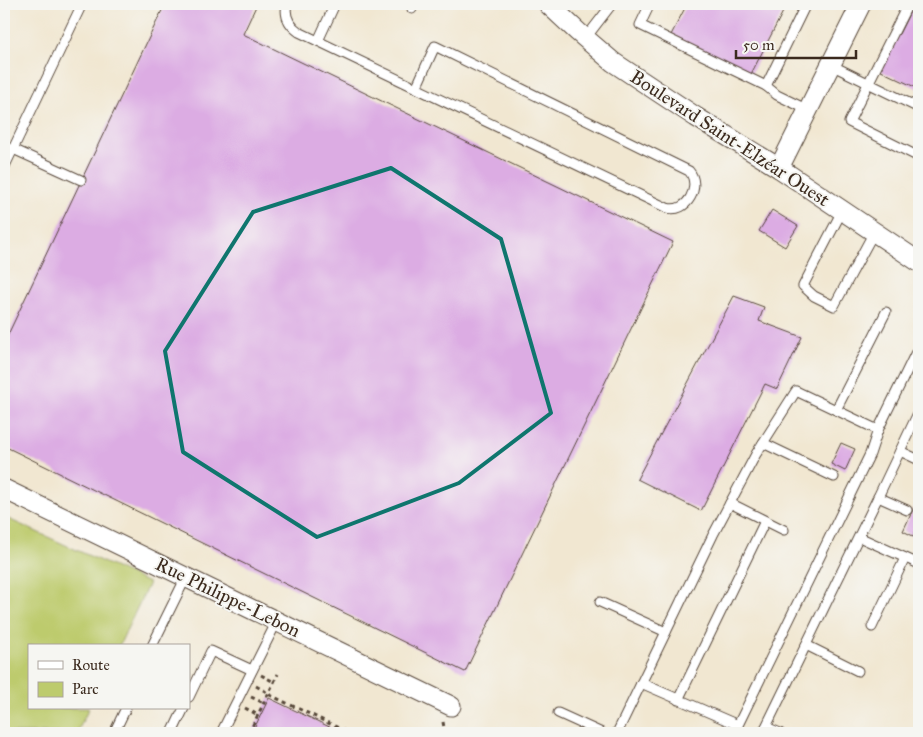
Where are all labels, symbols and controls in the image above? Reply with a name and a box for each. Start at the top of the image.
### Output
scale bar [736,28,856,60]
text: 50 m [743,36,775,54]
street label: Boulevard Saint-Elzéar Ouest [626,65,834,211]
street label: Rue Philippe-Lebon [152,552,304,642]
legend [28,644,190,710]
text: Route [72,656,110,674]
text: Parc [72,680,99,698]

